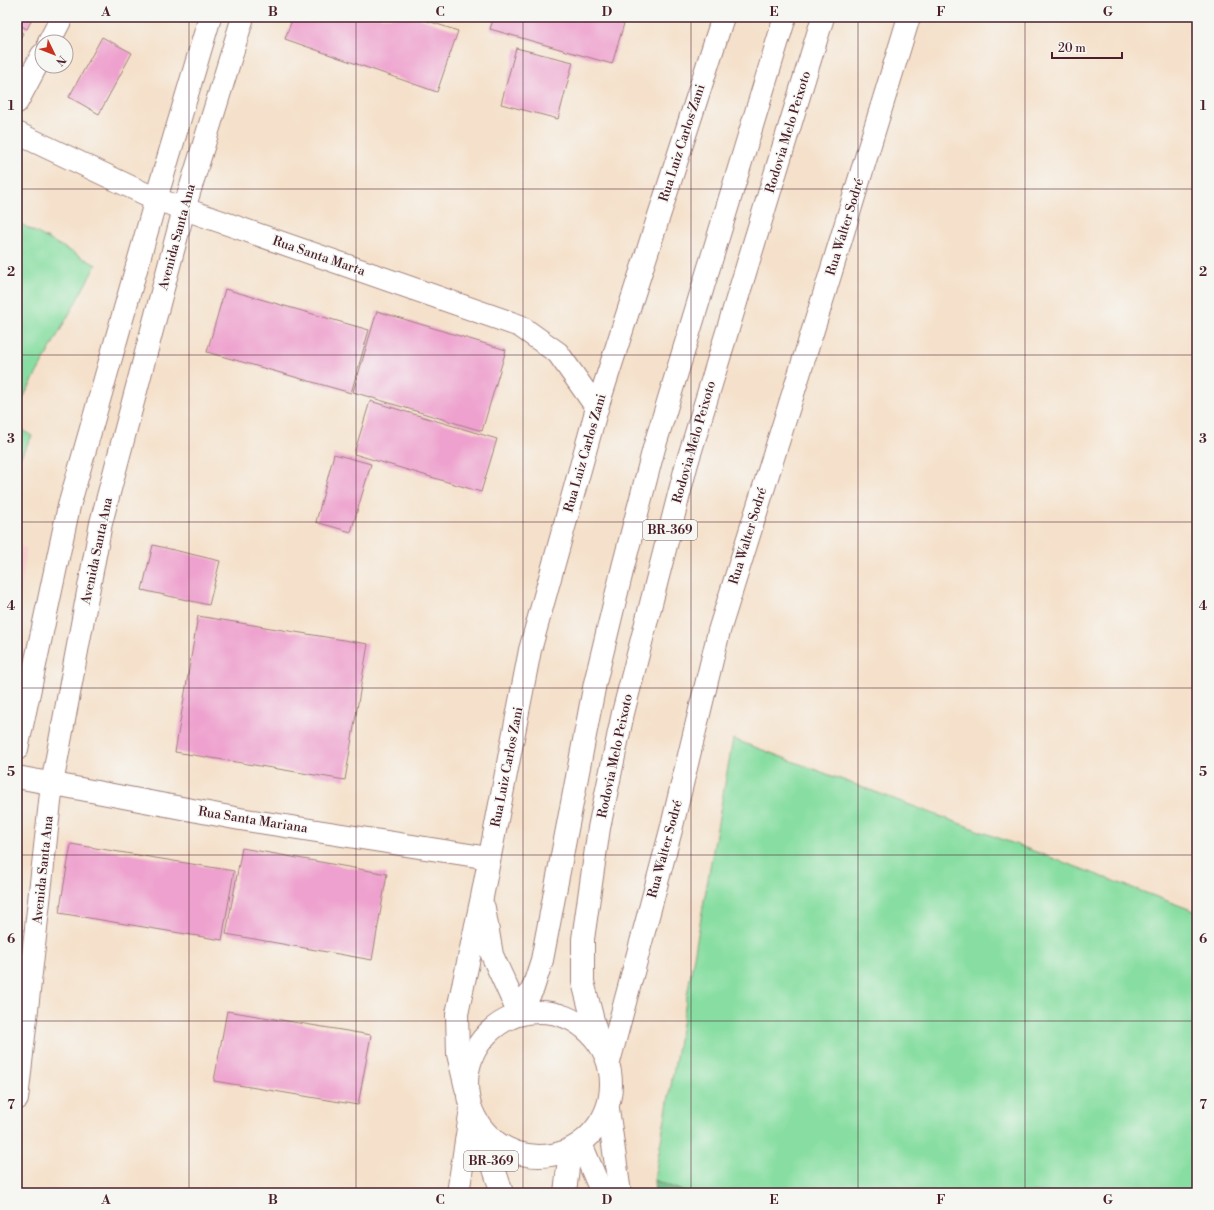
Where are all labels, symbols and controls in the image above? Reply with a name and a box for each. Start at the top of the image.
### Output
text: A [100,4,111,20]
text: B [268,4,278,20]
text: C [435,4,445,20]
text: D [602,4,612,20]
text: E [769,4,779,20]
text: F [936,4,946,20]
text: G [1103,4,1114,20]
north arrow [34,34,74,74]
scale bar [1052,34,1122,60]
text: 20 m [1058,41,1086,56]
text: N [52,52,69,68]
street label: Rodovia Melo Peixoto [762,69,814,195]
street label: Rua Luiz Carlos Zani [655,82,709,204]
text: 1 [8,98,15,114]
text: 1 [1200,98,1207,114]
street label: Rua Walter Sodré [823,176,867,277]
street label: Avenida Santa Ana [155,182,199,293]
street label: Rua Santa Marta [271,233,368,279]
text: 2 [7,264,15,280]
text: 2 [1199,264,1207,280]
street label: Rodovia Melo Peixoto [669,379,719,505]
street label: Rua Luiz Carlos Zani [560,392,610,514]
text: 3 [7,431,15,447]
text: 3 [1199,431,1207,447]
street label: Rua Walter Sodré [726,485,770,586]
street label: Avenida Santa Ana [78,496,116,607]
road number: BR-369 [643,520,697,540]
text: 4 [7,598,16,614]
text: 4 [1199,598,1208,614]
street label: Rodovia Melo Peixoto [594,692,636,820]
street label: Rua Luiz Carlos Zani [487,705,527,829]
text: 5 [7,764,15,780]
text: 5 [1199,764,1207,780]
street label: Rua Walter Sodré [644,798,686,900]
street label: Rua Santa Mariana [197,803,309,837]
street label: Avenida Santa Ana [29,815,57,926]
text: 6 [7,931,15,947]
text: 6 [1199,931,1207,947]
text: 7 [7,1097,15,1113]
text: 7 [1199,1097,1207,1113]
road number: BR-369 [464,1151,518,1171]
text: A [100,1192,111,1208]
text: B [268,1192,278,1208]
text: C [435,1192,445,1208]
text: D [602,1192,612,1208]
text: E [769,1192,779,1208]
text: F [936,1192,946,1208]
text: G [1103,1192,1114,1208]

